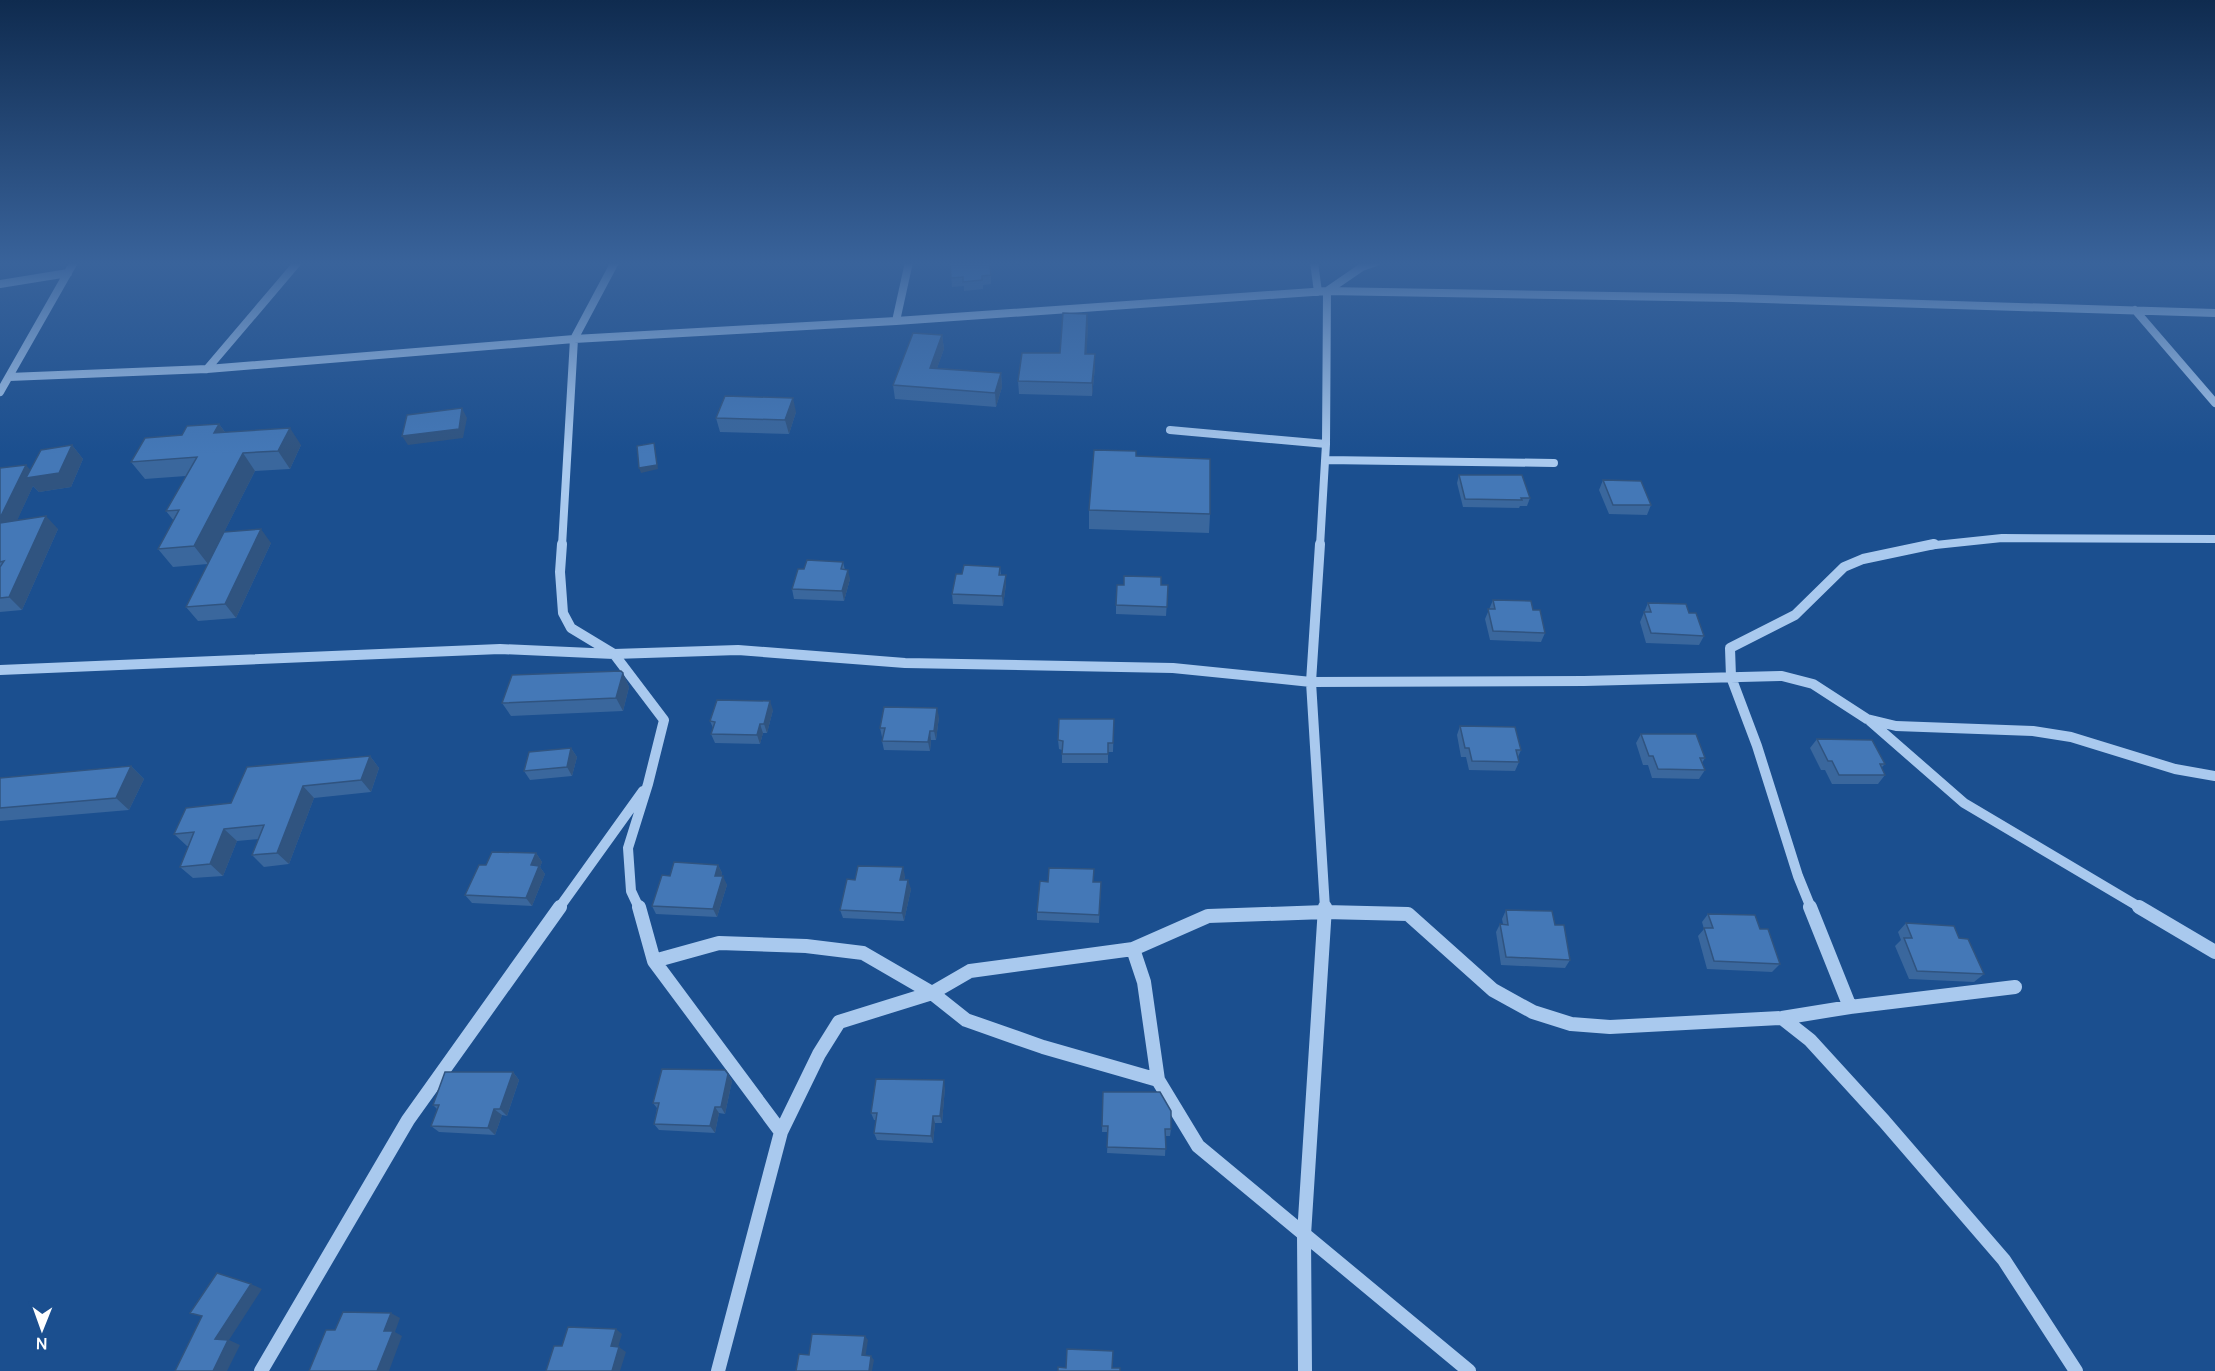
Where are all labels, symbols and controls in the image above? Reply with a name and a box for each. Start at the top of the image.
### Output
north arrow [12,1299,72,1359]
text: N [36,1333,48,1355]

